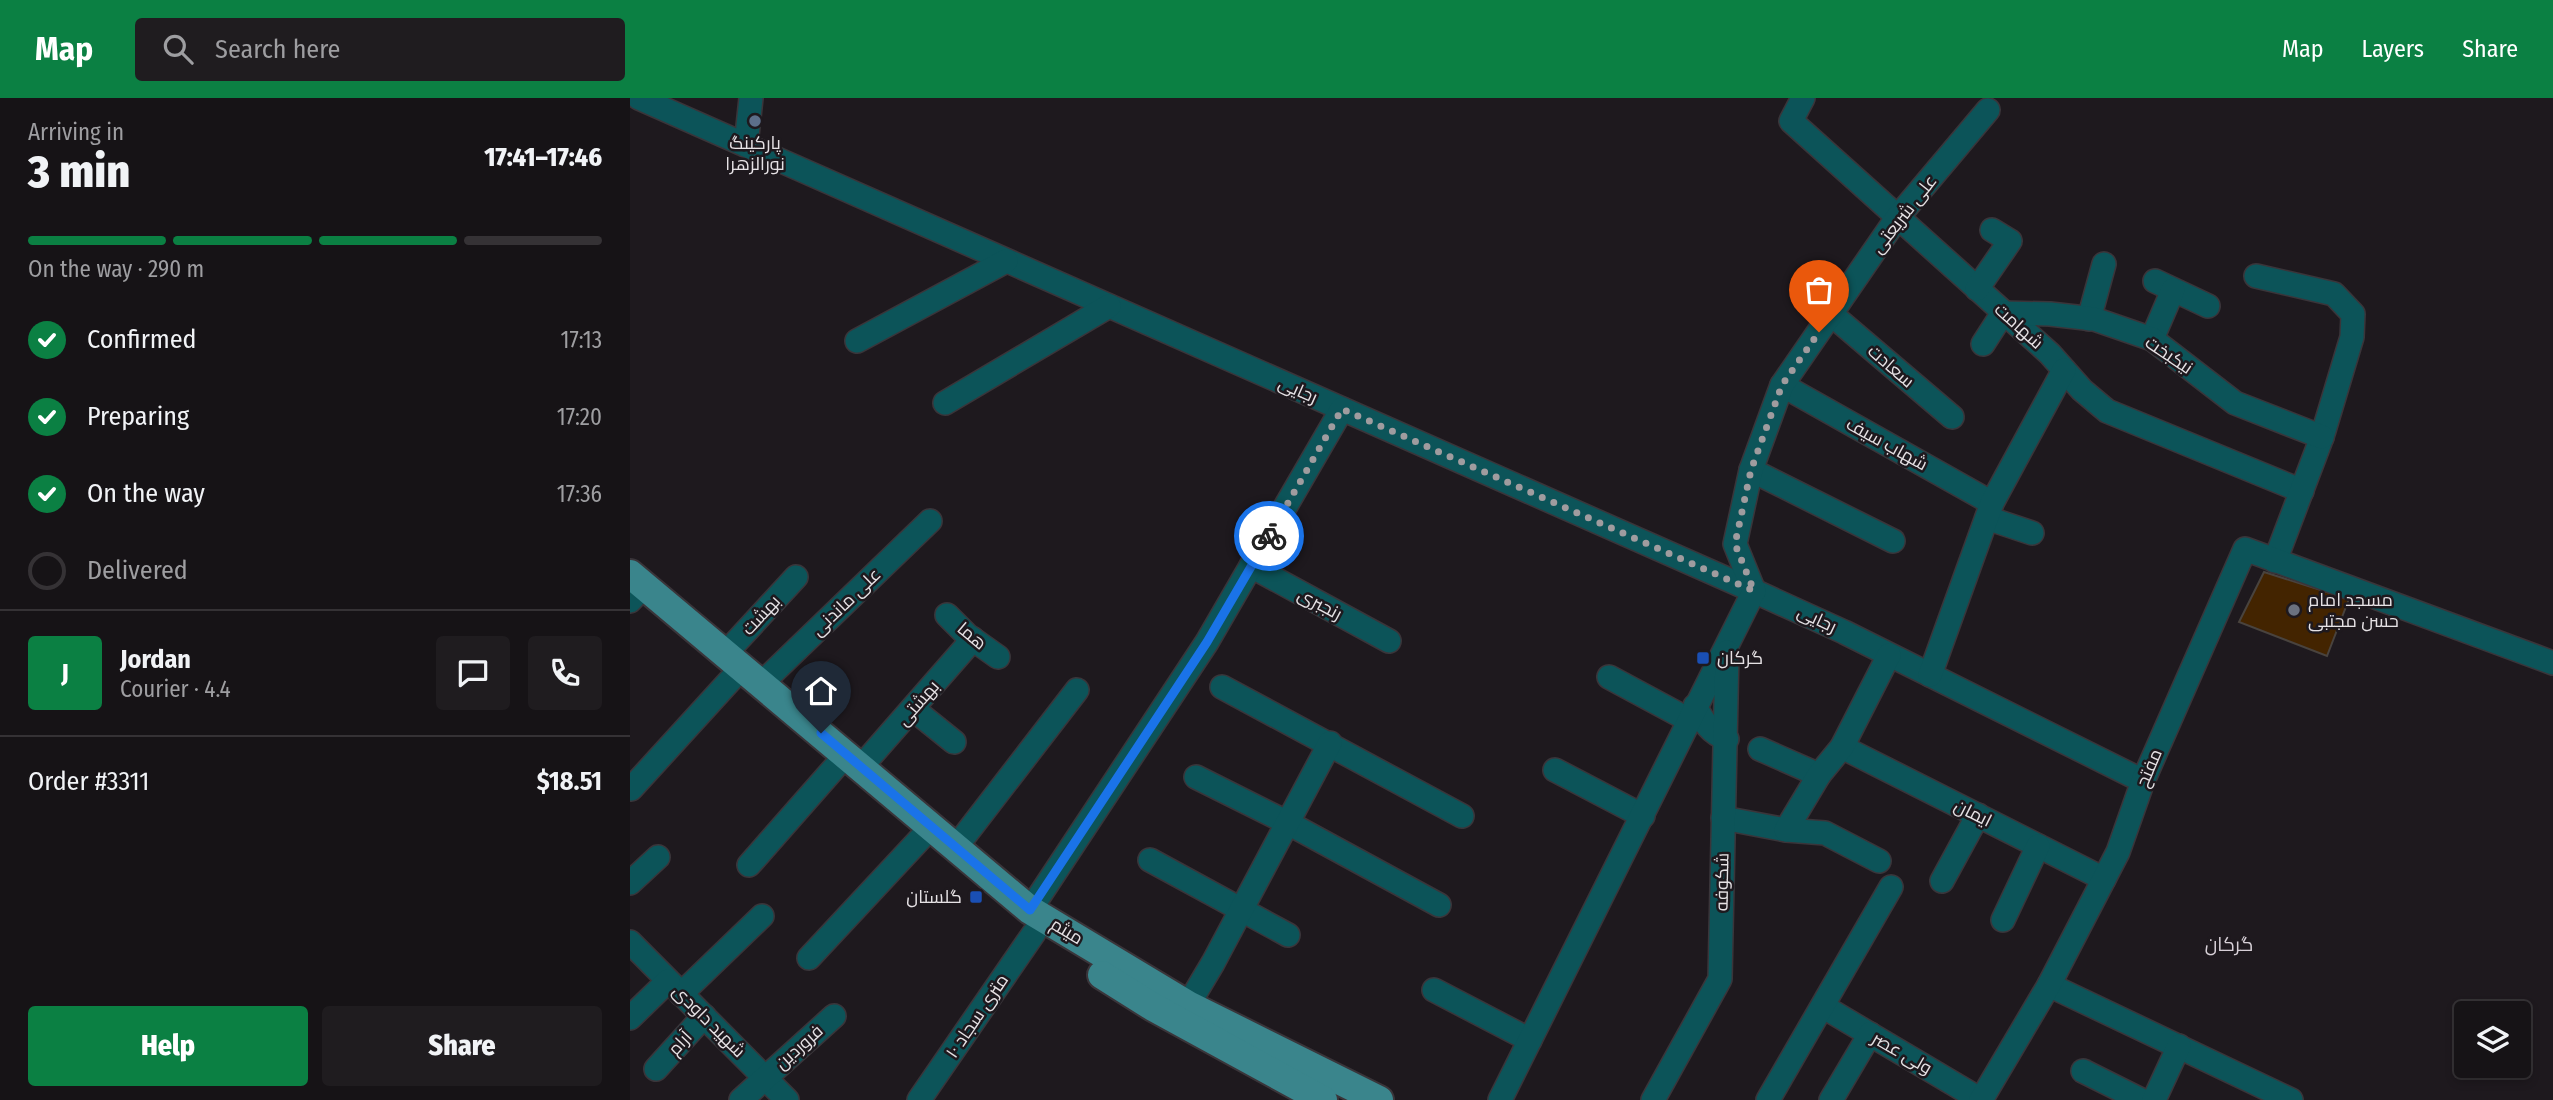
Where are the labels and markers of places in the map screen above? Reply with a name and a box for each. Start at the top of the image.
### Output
marker: پارکینگ نورالزهرا [747,113,763,129]
place label: پارکینگ نورالزهرا [725,132,785,175]
pin [1789,260,1849,332]
place label: مسجد امام حسن مجتبی [2308,589,2399,632]
marker: مسجد امام حسن مجتبی [2286,602,2302,618]
place label: گرکان [1717,647,1763,669]
marker: گرکان [1695,650,1711,666]
pin [791,661,851,733]
place label: گلستان [906,886,962,908]
marker: گلستان [968,889,984,905]

